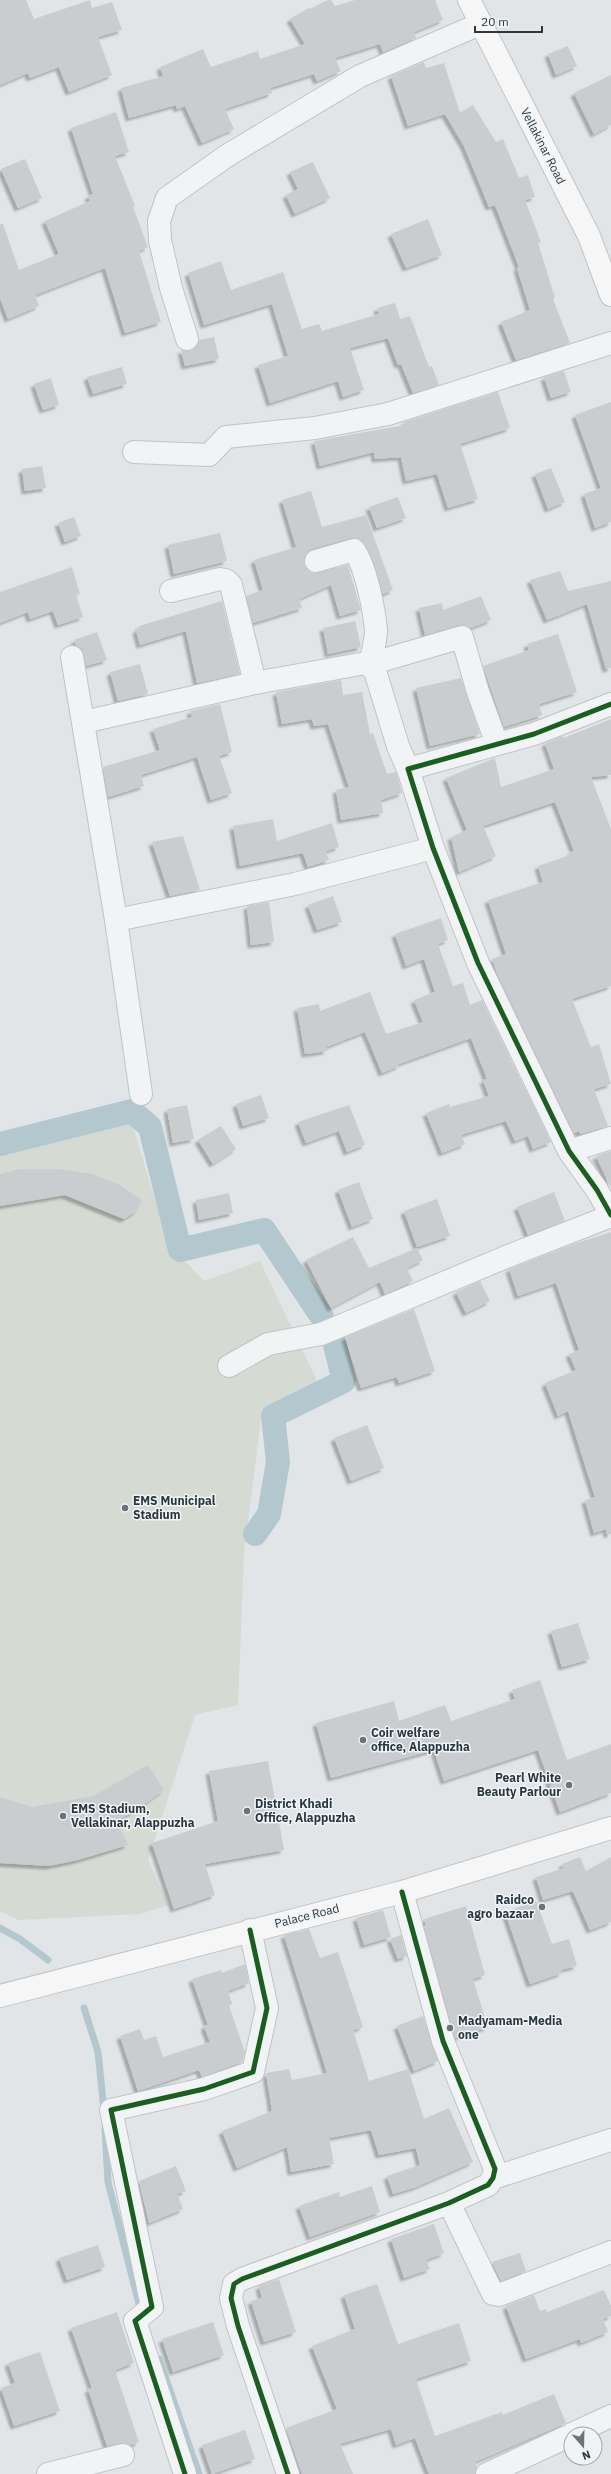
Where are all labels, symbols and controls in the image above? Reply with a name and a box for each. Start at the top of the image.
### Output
scale bar [475,8,542,34]
text: 20 m [481,14,509,29]
street label: Vellakinar Road [518,105,569,187]
place label: EMS Municipal Stadium [133,1493,216,1522]
marker: EMS Municipal Stadium [120,1503,130,1513]
place label: Coir welfare office, Alappuzha [371,1725,470,1754]
marker: Coir welfare office, Alappuzha [358,1735,368,1745]
place label: Pearl White Beauty Parlour [477,1770,561,1799]
marker: Pearl White Beauty Parlour [564,1780,574,1790]
place label: District Khadi Office, Alappuzha [255,1796,356,1825]
place label: EMS Stadium, Vellakinar, Alappuzha [71,1801,195,1830]
marker: District Khadi Office, Alappuzha [242,1806,252,1816]
marker: EMS Stadium, Vellakinar, Alappuzha [58,1811,68,1821]
place label: Raidco agro bazaar [467,1892,534,1921]
street label: Palace Road [273,1900,341,1931]
marker: Raidco agro bazaar [537,1902,547,1912]
place label: Madyamam-Media one [458,2013,562,2042]
marker: Madyamam-Media one [445,2023,455,2033]
north arrow [563,2426,603,2466]
text: N [580,2447,593,2463]

